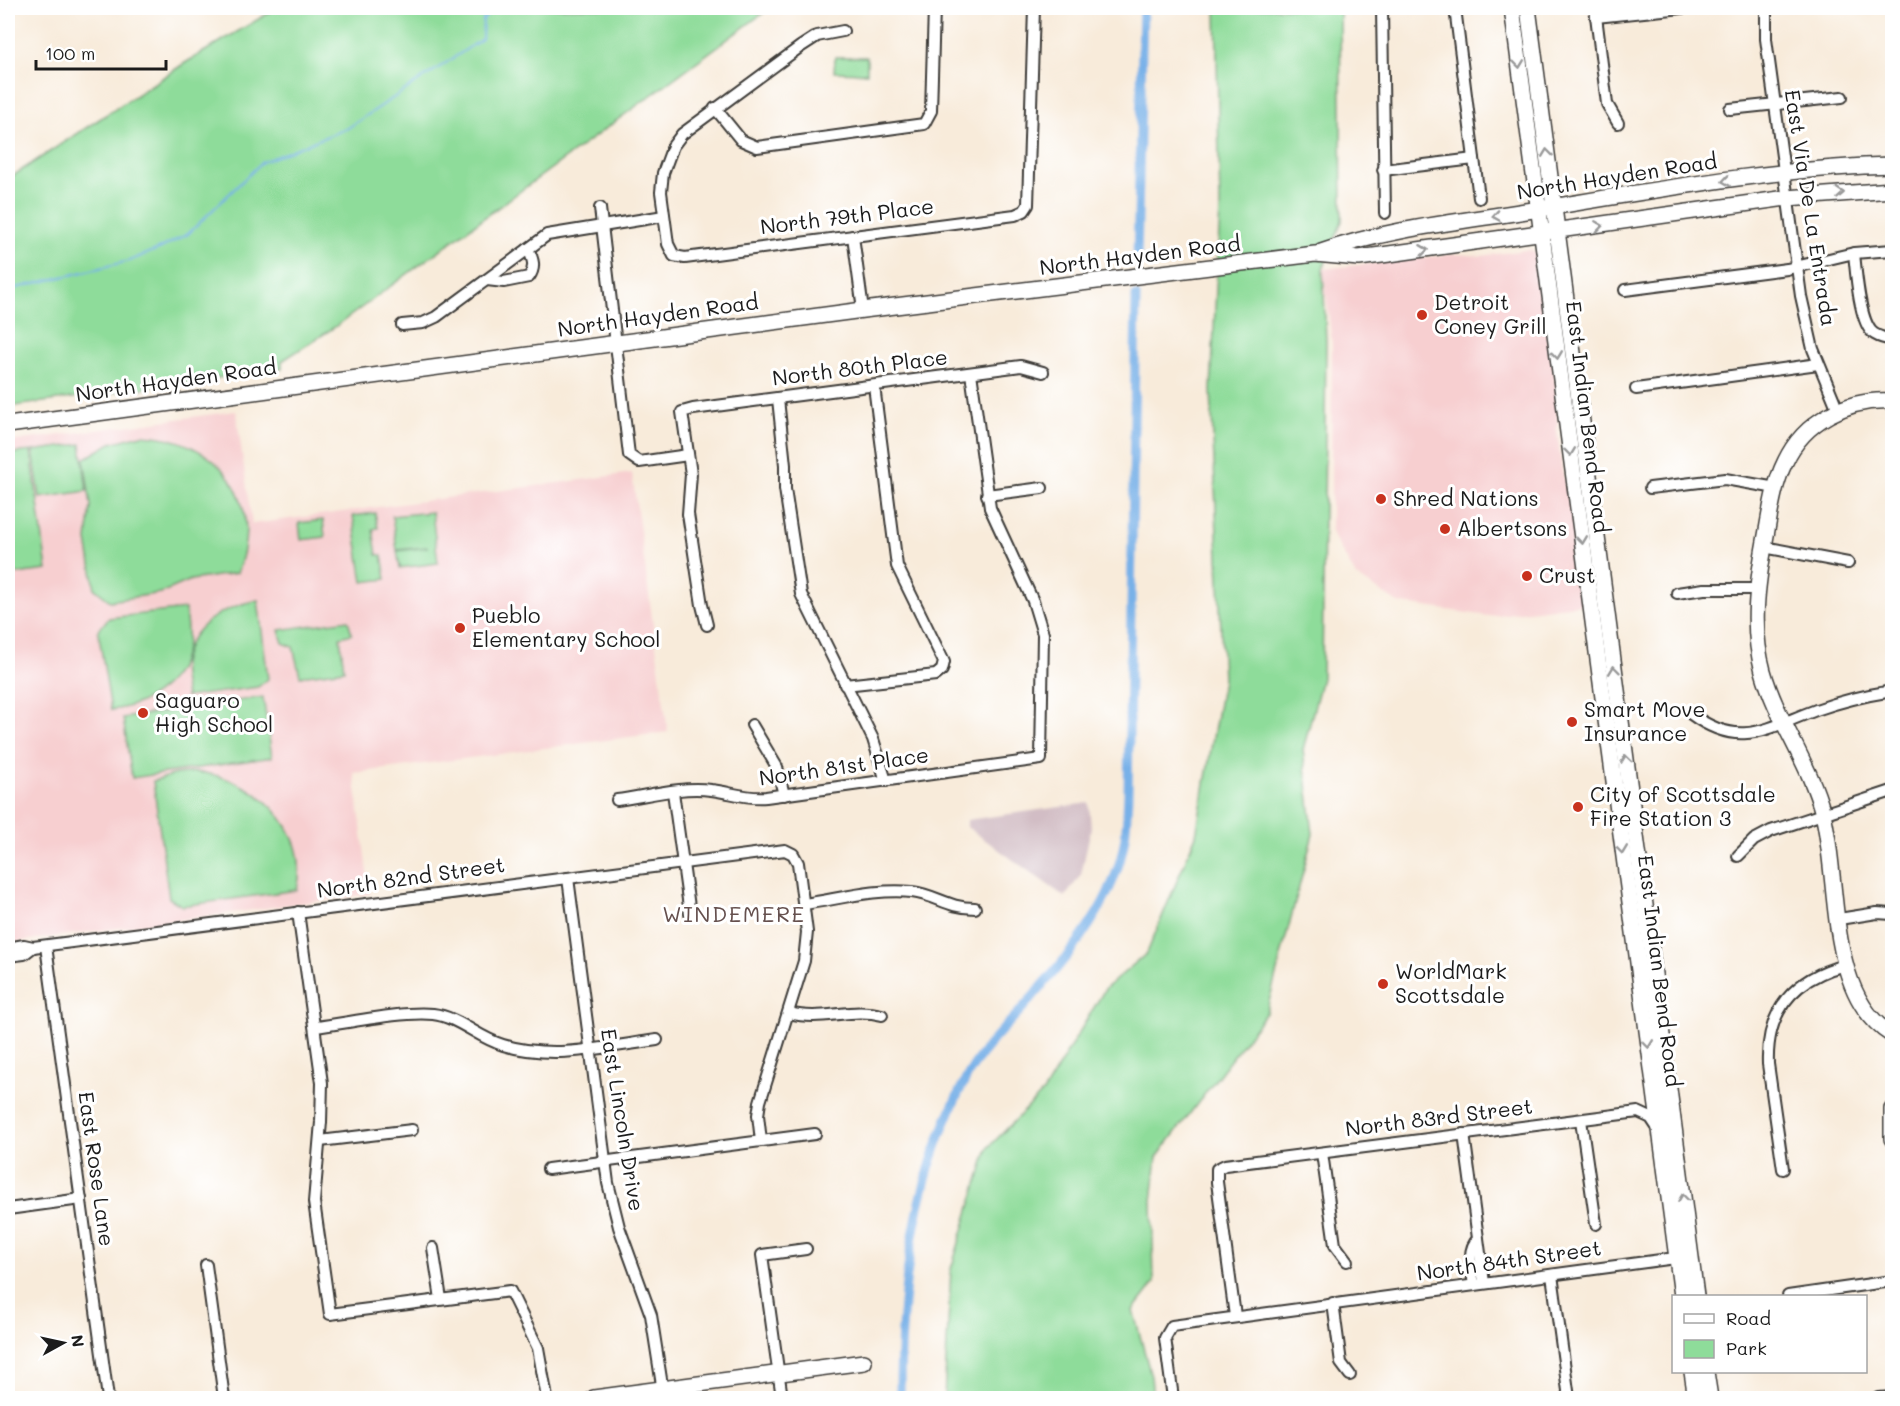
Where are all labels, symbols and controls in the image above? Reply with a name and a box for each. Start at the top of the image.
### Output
scale bar [36,33,166,71]
text: 100 m [45,41,95,65]
one-way arrow [1512,59,1525,69]
street label: East Via De La Entrada [1779,88,1844,328]
street label: North Hayden Road [1515,146,1719,205]
one-way arrow [1542,149,1554,158]
one-way arrow [1721,175,1730,187]
one-way arrow [1835,187,1844,200]
street label: North 79th Place [758,191,935,240]
one-way arrow [1492,209,1502,222]
one-way arrow [1595,220,1604,232]
street label: North Hayden Road [1038,229,1242,280]
one-way arrow [1420,244,1429,257]
street label: North Hayden Road [556,287,760,342]
place label: Detroit Coney Grill [1434,288,1547,339]
street label: East Indian Bend Road [1561,299,1616,534]
marker: Detroit Coney Grill [1415,308,1429,322]
street label: North 80th Place [771,342,949,391]
one-way arrow [1551,351,1563,360]
street label: North Hayden Road [74,352,278,407]
one-way arrow [1563,447,1576,456]
place label: Shred Nations [1393,484,1539,511]
marker: Shred Nations [1374,492,1388,506]
place label: Albertsons [1457,514,1567,541]
marker: Albertsons [1438,522,1452,536]
one-way arrow [1575,536,1587,545]
place label: Crust [1539,561,1595,588]
marker: Crust [1520,569,1534,583]
place label: Pueblo Elementary School [472,601,660,652]
marker: Pueblo Elementary School [453,621,467,635]
one-way arrow [1608,665,1621,674]
place label: Saguaro High School [155,686,273,737]
place label: Smart Move Insurance [1584,695,1705,746]
marker: Saguaro High School [136,706,150,720]
marker: Smart Move Insurance [1565,715,1579,729]
street label: North 81st Place [757,740,930,791]
one-way arrow [1620,754,1632,763]
place label: City of Scottsdale Fire Station 3 [1590,780,1776,831]
marker: City of Scottsdale Fire Station 3 [1571,800,1585,814]
one-way arrow [1616,846,1628,855]
street label: North 82nd Street [315,850,506,903]
street label: East Indian Bend Road [1633,853,1688,1088]
district label: WINDEMERE [662,899,806,928]
place label: WorldMark Scottsdale [1395,957,1507,1008]
marker: WorldMark Scottsdale [1376,977,1390,991]
street label: East Lincoln Drive [596,1027,651,1213]
one-way arrow [1641,1039,1653,1048]
street label: East Rose Lane [73,1090,122,1248]
street label: North 83rd Street [1344,1092,1534,1141]
one-way arrow [1677,1194,1689,1203]
street label: North 84th Street [1415,1233,1603,1286]
legend [1672,1295,1867,1373]
text: Road [1726,1306,1771,1330]
north arrow [33,1313,93,1373]
text: N [67,1333,90,1348]
text: Park [1726,1336,1767,1360]

